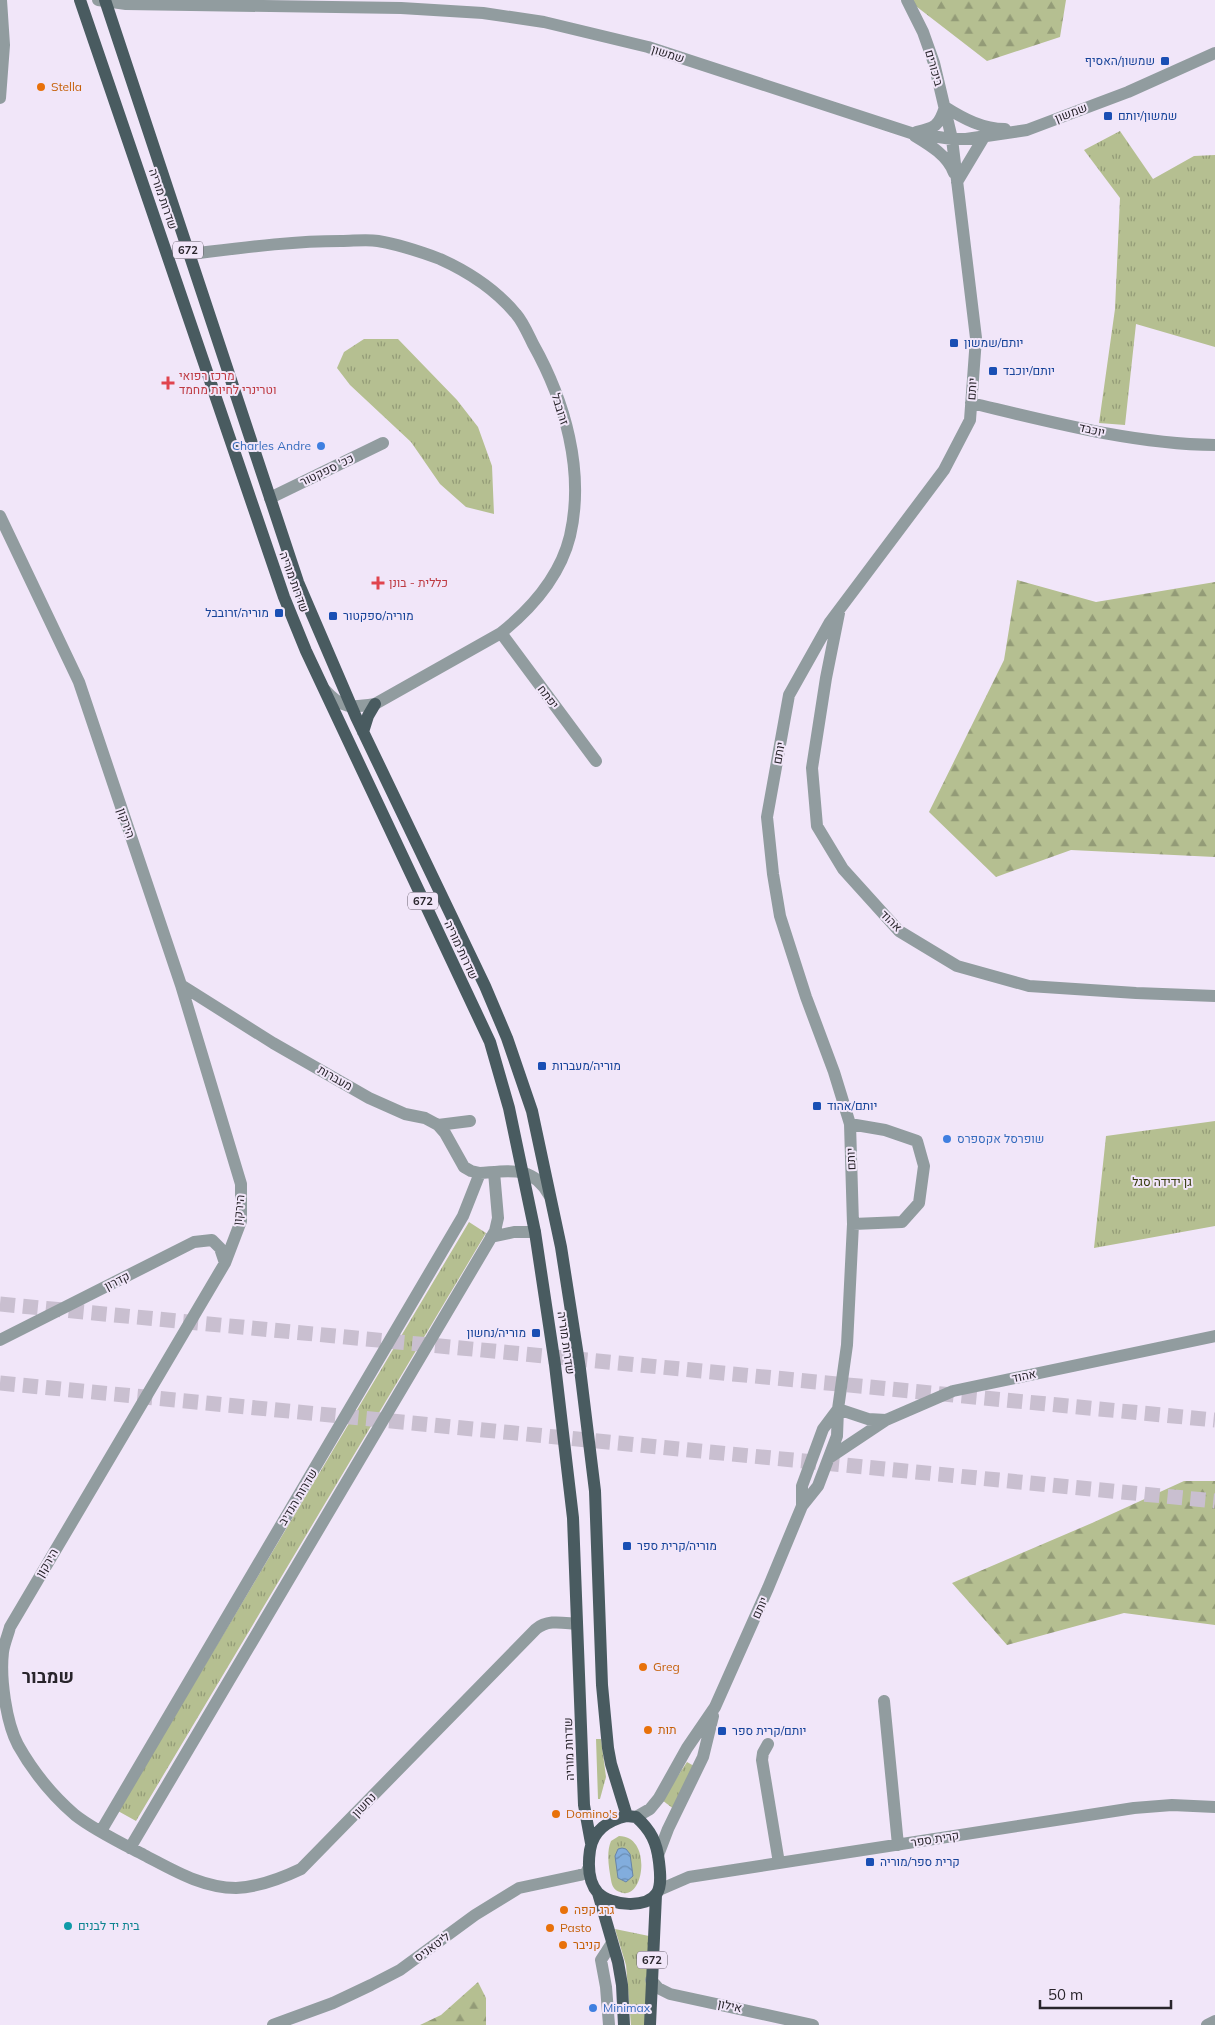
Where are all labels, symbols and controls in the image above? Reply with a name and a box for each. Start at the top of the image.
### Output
street label: שמשון [650,41,686,66]
street label: ביכורים [922,48,947,88]
place label: שמשון/האסיף [1085,53,1155,68]
marker: שמשון/האסיף [1159,55,1171,67]
place label: Stella [51,79,82,94]
marker: Stella [35,81,47,93]
street label: שמשון [1052,100,1089,126]
place label: שמשון/יותם [1118,108,1177,123]
marker: שמשון/יותם [1102,110,1114,122]
street label: שדרות מוריה [146,166,181,231]
road number: 672 [173,242,203,258]
place label: יותם/שמשון [964,335,1023,350]
marker: יותם/שמשון [948,337,960,349]
place label: יותם/יוכבד [1003,363,1055,378]
marker: יותם/יוכבד [987,365,999,377]
place label: מרכז רפואי וטרינרי לחיות מחמד [179,368,276,397]
marker: מרכז רפואי וטרינרי לחיות מחמד [161,376,175,390]
street label: יותם [963,377,980,401]
street label: זרובבל [549,391,572,427]
street label: יוכבד [1078,419,1107,440]
place label: Charles Andre [232,438,311,453]
marker: Charles Andre [315,440,327,452]
street label: ככ' ספקטור [297,450,356,489]
street label: שדרות מוריה [277,549,312,614]
place label: כללית - בונן [389,575,448,590]
marker: כללית - בונן [371,576,385,590]
place label: מוריה/זרובבל [205,605,269,620]
marker: מוריה/זרובבל [273,607,285,619]
place label: מוריה/ספקטור [343,608,414,623]
marker: מוריה/ספקטור [327,610,339,622]
street label: יפתח [535,682,562,712]
street label: יותם [769,741,788,765]
street label: הירקון [114,806,139,840]
road number: 672 [408,892,438,909]
street label: אהוד [877,907,906,935]
street label: שדרות מוריה [441,918,482,982]
place label: מוריה/מעברות [552,1058,621,1073]
marker: מוריה/מעברות [536,1060,548,1072]
street label: מעברות [315,1062,355,1094]
place label: יותם/אהוד [827,1098,877,1113]
marker: יותם/אהוד [811,1100,823,1112]
place label: שופרסל אקספרס [957,1131,1044,1146]
marker: שופרסל אקספרס [941,1133,953,1145]
street label: יותם [843,1148,858,1170]
park label: גן ידידה סגל [1132,1174,1192,1189]
street label: הירקון [229,1194,248,1226]
street label: קדרון [102,1268,132,1293]
street label: שדרות מוריה [555,1310,578,1375]
place label: מוריה/נחשון [467,1325,526,1340]
marker: מוריה/נחשון [530,1327,542,1339]
street label: אהוד [1010,1366,1038,1385]
street label: שדרות הנדיב [275,1466,320,1528]
place label: מוריה/קרית ספר [637,1538,717,1553]
marker: מוריה/קרית ספר [621,1540,633,1552]
street label: הירקון [32,1546,61,1580]
street label: יותם [748,1595,771,1621]
place label: Greg [653,1659,680,1674]
marker: Greg [637,1661,649,1673]
district label: שמבור [22,1665,74,1688]
street label: שדרות מוריה [560,1717,577,1781]
place label: תות [658,1722,677,1737]
place label: יותם/קרית ספר [732,1723,806,1738]
marker: תות [642,1724,654,1736]
marker: יותם/קרית ספר [716,1725,728,1737]
street label: נחשון [348,1789,379,1820]
place label: Domino's [566,1806,618,1821]
marker: Domino's [550,1808,562,1820]
street label: קרית ספר [910,1827,960,1850]
place label: קרית ספר/מוריה [880,1854,960,1869]
marker: קרית ספר/מוריה [864,1856,876,1868]
place label: גרג קפה [574,1902,615,1917]
marker: גרג קפה [558,1904,570,1916]
place label: בית יד לבנים [78,1918,140,1933]
marker: בית יד לבנים [62,1920,74,1932]
place label: Pasto [560,1920,592,1935]
marker: Pasto [544,1922,556,1934]
street label: ליטאניס [411,1929,452,1965]
place label: קניבר [573,1937,601,1952]
marker: קניבר [557,1939,569,1951]
road number: 672 [637,1952,667,1968]
scale bar [1040,1978,1171,2010]
text: 50 m [1048,1985,1083,2004]
street label: אילון [717,1996,744,2015]
place label: Minimax [603,2000,651,2015]
marker: Minimax [587,2002,599,2014]

